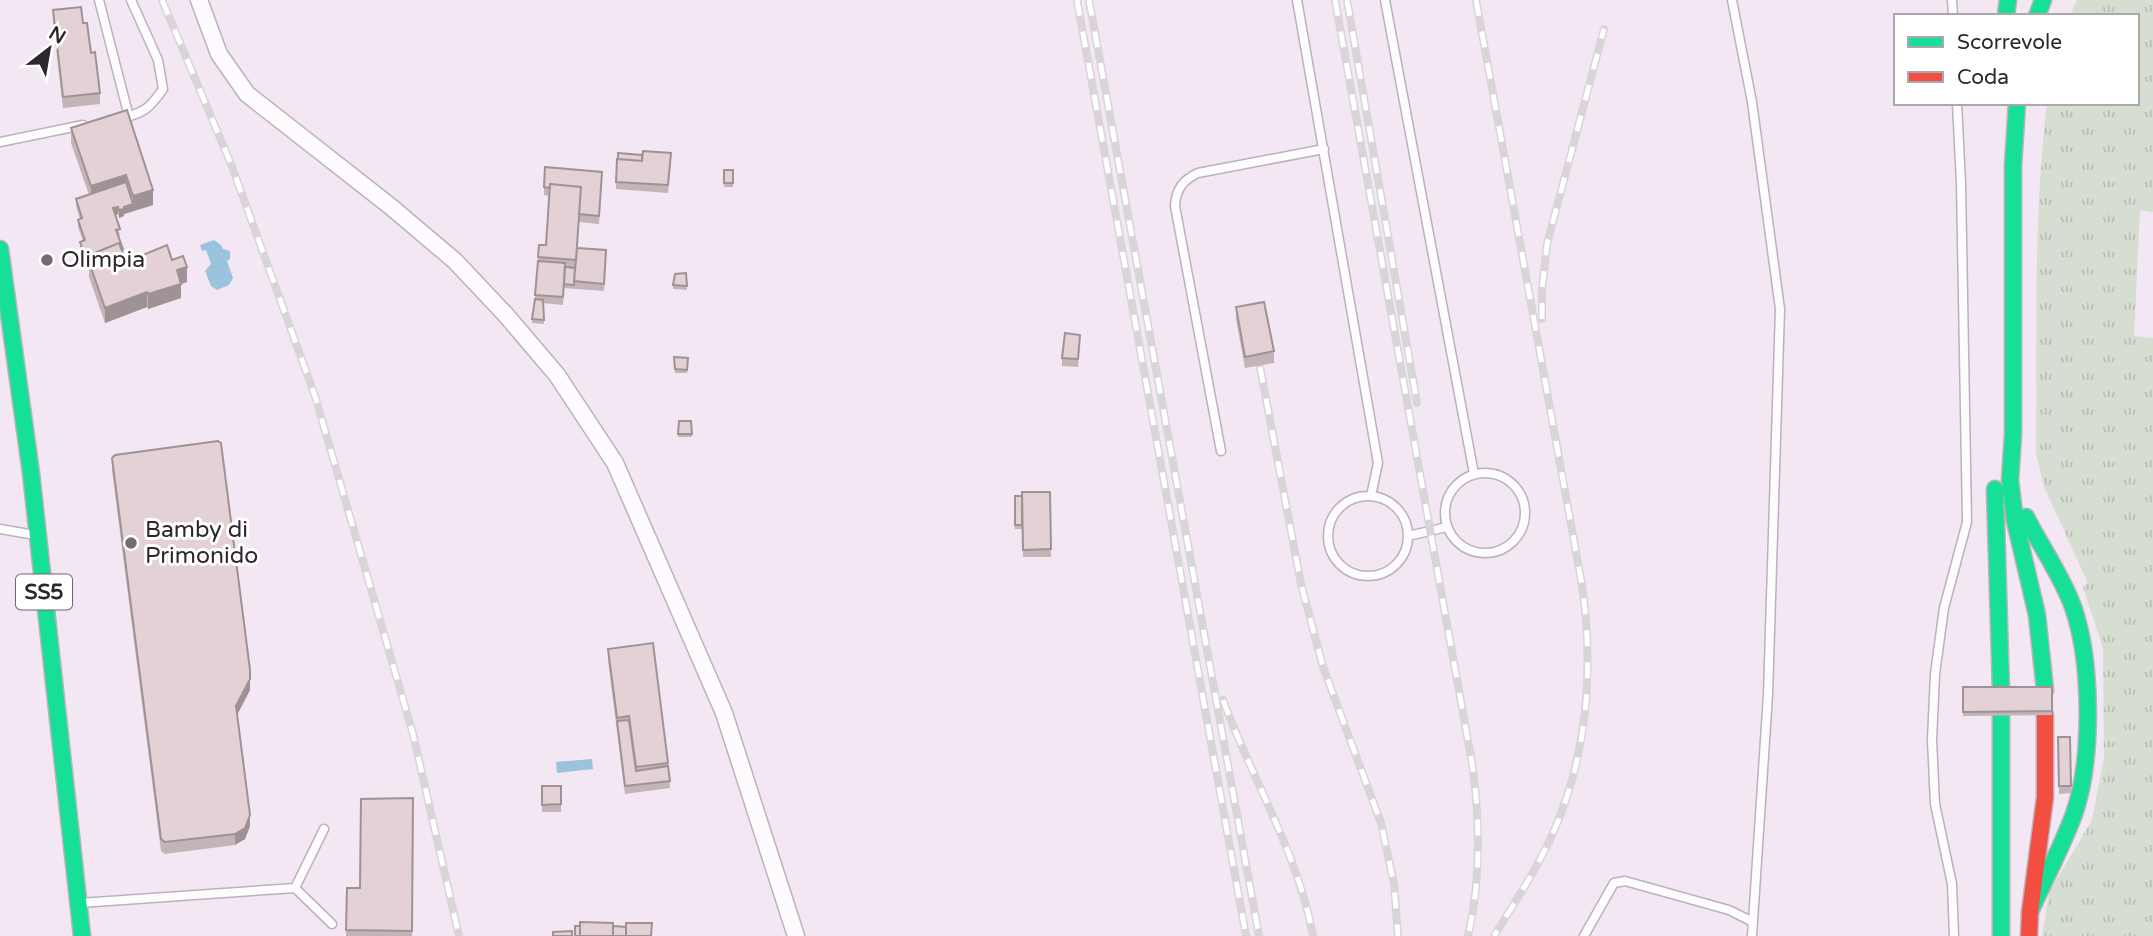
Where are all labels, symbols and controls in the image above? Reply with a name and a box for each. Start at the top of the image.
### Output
north arrow [14,14,84,84]
legend [1894,14,2139,105]
text: N [45,22,69,49]
text: Scorrevole [1957,30,2062,55]
text: Coda [1957,65,2009,90]
place label: Olimpia [61,246,145,274]
marker: Olimpia [39,252,55,268]
place label: Bamby di Primonido [145,516,258,570]
marker: Bamby di Primonido [123,535,139,551]
road number: SS5 [16,574,72,610]

